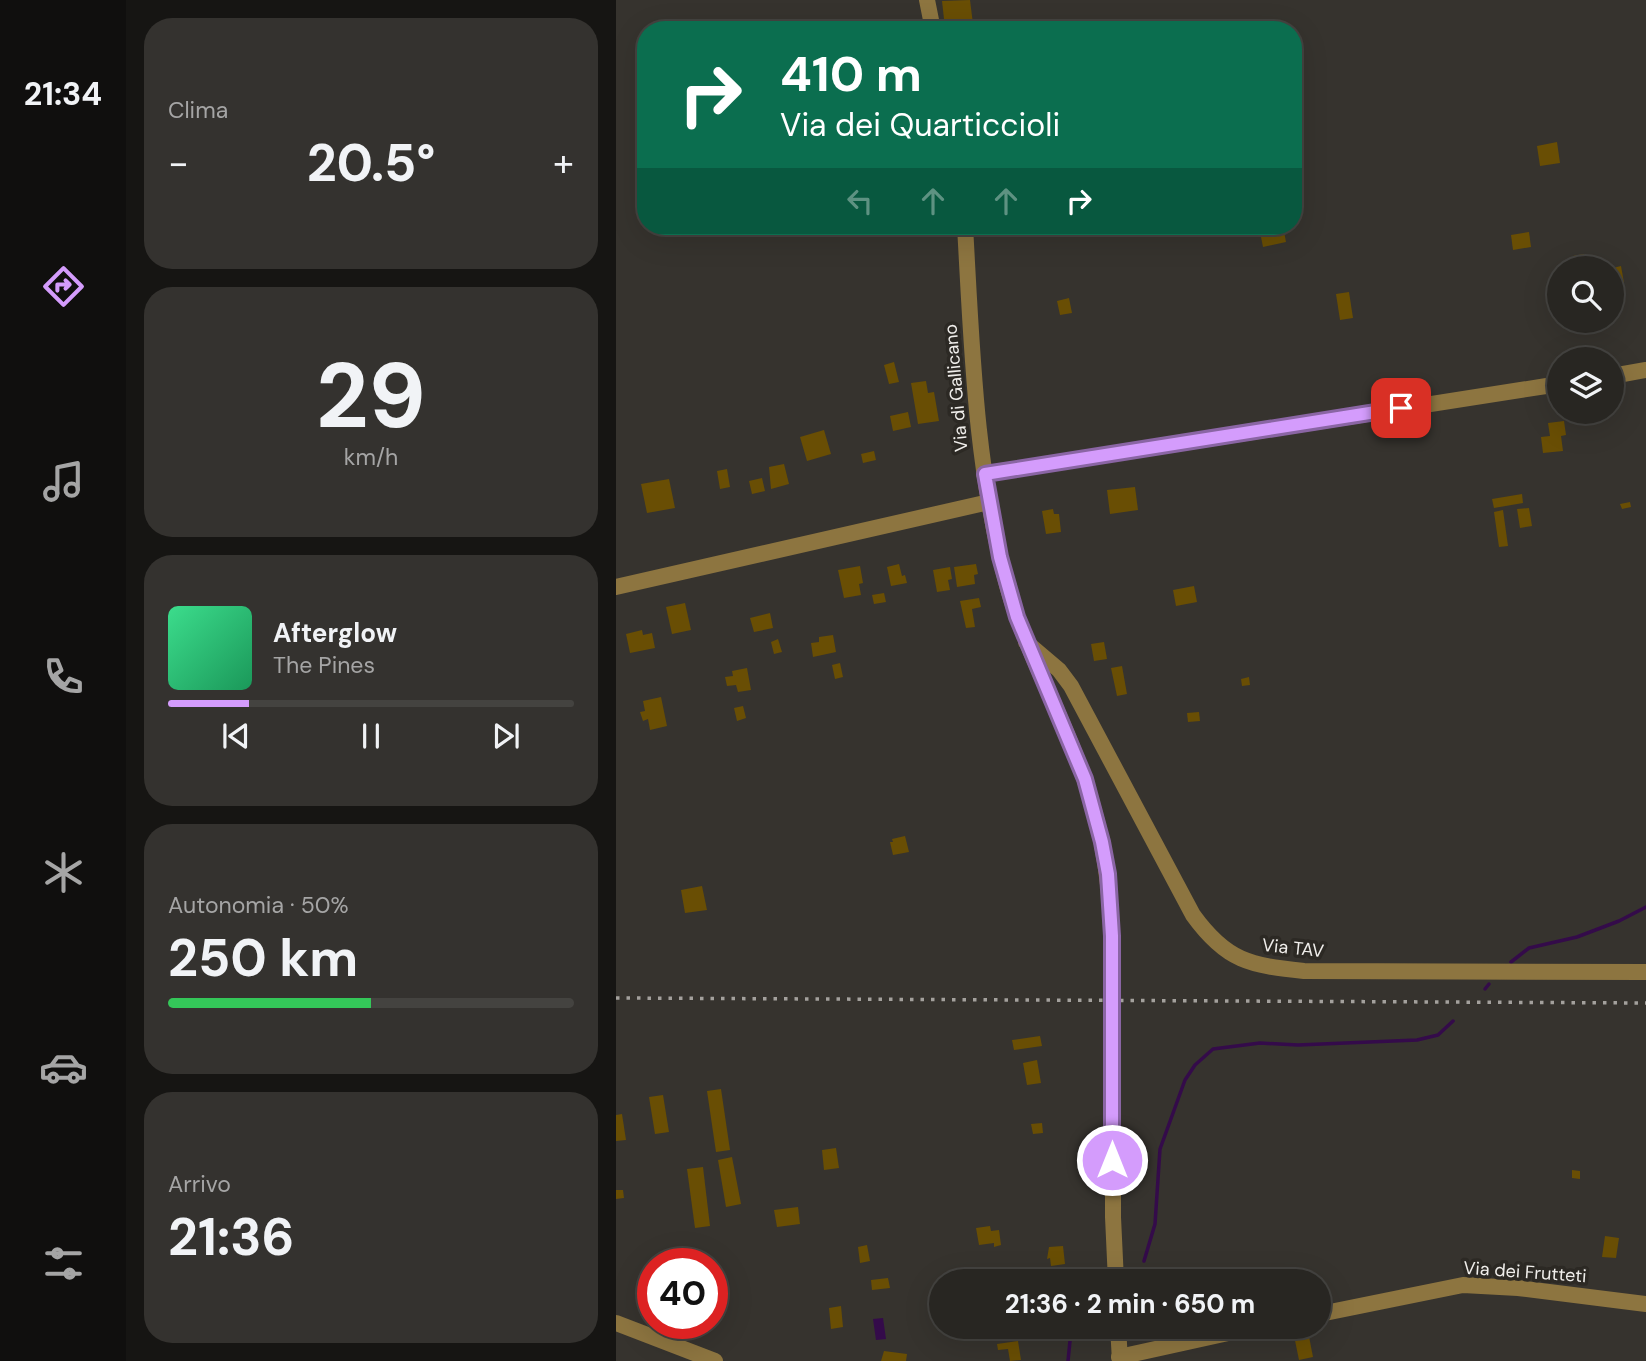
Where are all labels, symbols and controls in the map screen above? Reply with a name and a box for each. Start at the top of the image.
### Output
text: 410 m [780,42,922,106]
icon: right [665,49,756,140]
text: 21:34 [24,73,102,115]
text: Clima [168,95,228,125]
text: Via dei Quarticcioli [780,104,1060,146]
text: 20.5° [307,129,435,197]
text: − [168,138,189,188]
text: + [553,138,574,188]
icon: left [841,182,879,220]
icon: ahead [914,182,952,220]
icon: ahead [987,182,1025,220]
icon: right [1060,182,1098,220]
map controls [1547,256,1624,424]
button: search [1547,256,1624,333]
icon: directions [39,262,88,311]
street label: Via di Gallicano [938,323,974,453]
text: 29 [316,337,426,455]
button: layers [1547,347,1624,424]
pin [1371,378,1431,438]
icon: arrive [1382,389,1420,427]
text: km/h [344,442,398,472]
icon: music [39,457,88,506]
text: Afterglow [273,616,397,650]
text: The Pines [273,650,375,680]
icon: phone [39,652,88,701]
icon: previous [217,717,255,755]
icon: pause [352,717,390,755]
icon: next [487,717,525,755]
icon: climate [39,848,88,897]
text: Autonomia · 50% [168,890,349,920]
text: 250 km [168,924,358,992]
street label: Via TAV [1261,933,1325,963]
icon: car [39,1043,88,1092]
position arrow [1075,1123,1149,1197]
text: Arrivo [168,1169,231,1199]
text: 21:36 [168,1203,294,1271]
icon: filters [39,1239,88,1288]
speed limit sign: 40 [637,1248,728,1339]
street label: Via dei Frutteti [1463,1256,1587,1288]
text: 21:36 · 2 min · 650 m [1005,1287,1255,1321]

